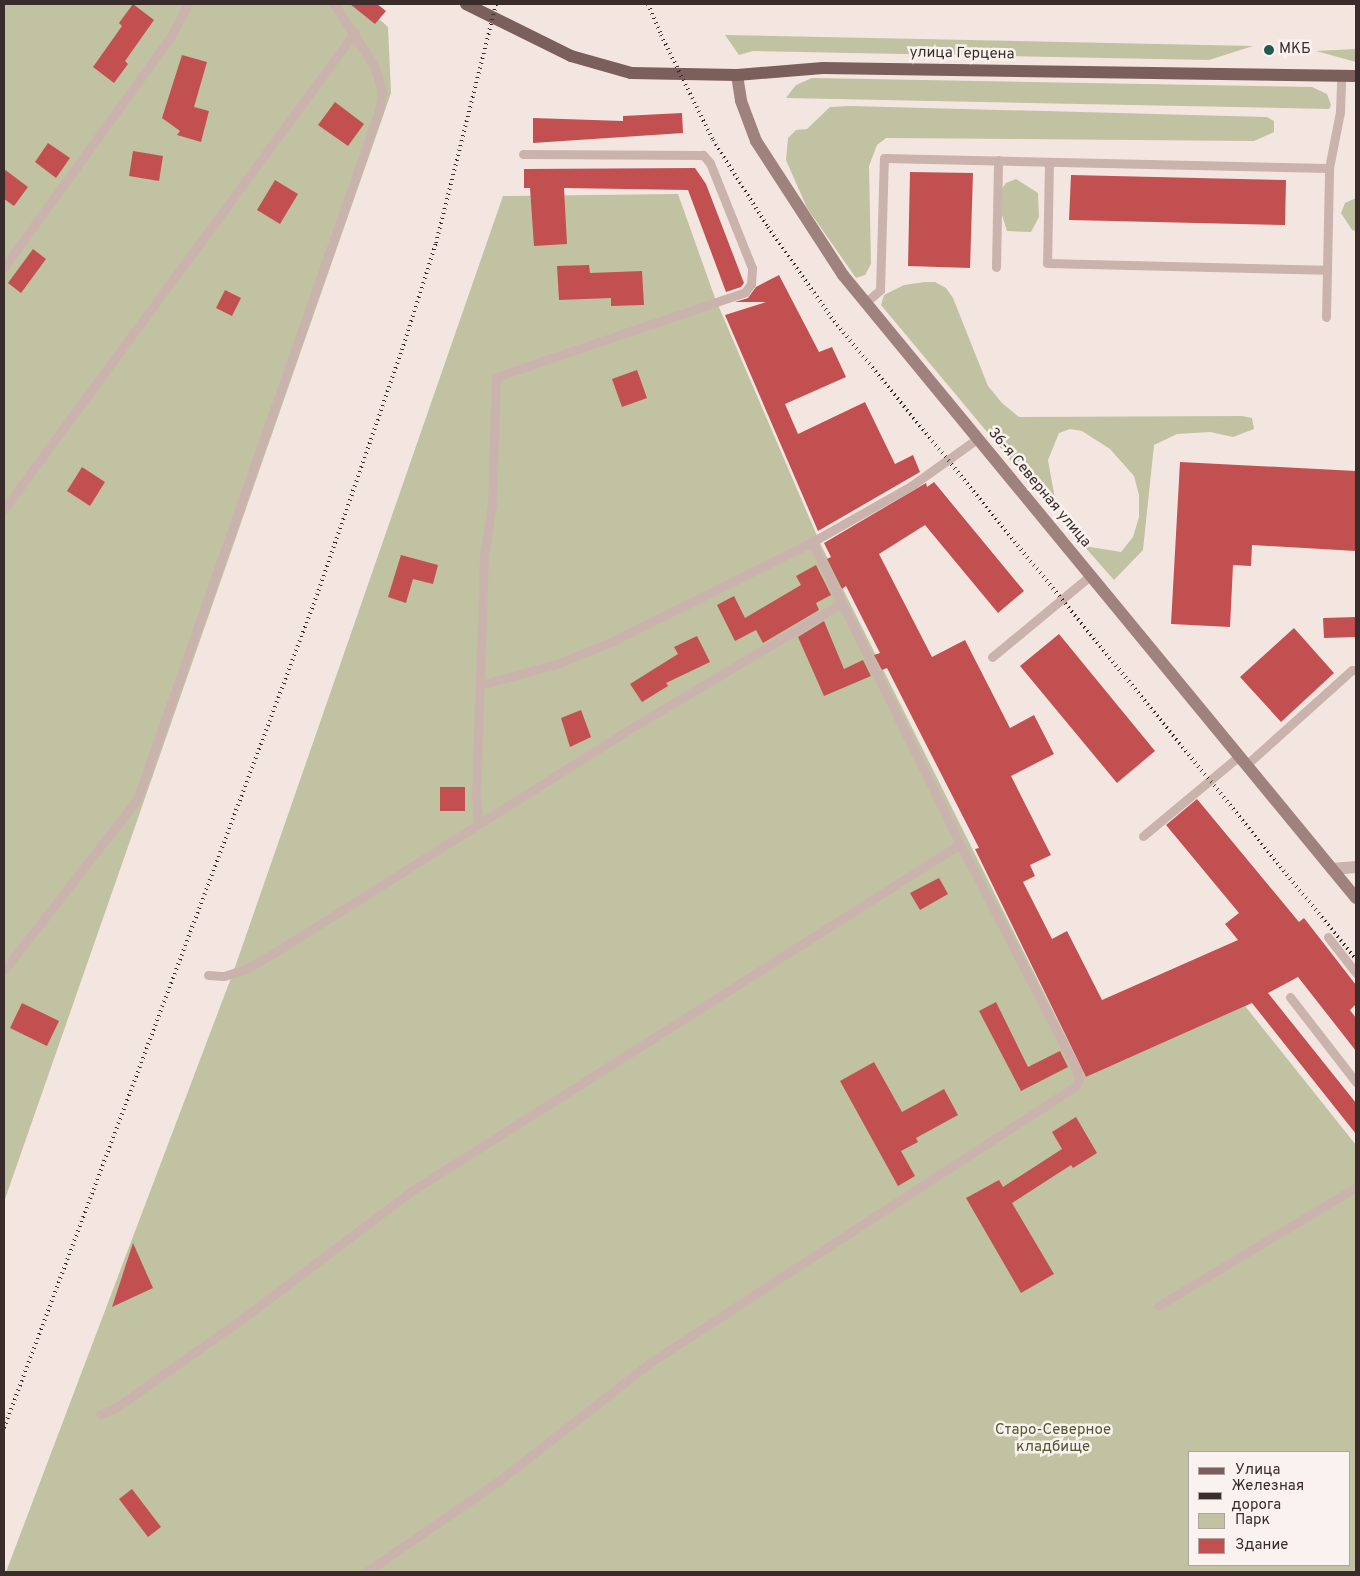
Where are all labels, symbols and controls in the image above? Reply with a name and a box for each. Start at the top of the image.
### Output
place label: МКБ [1279,41,1311,59]
street label: улица Герцена [909,44,1015,64]
marker: МКБ [1263,44,1275,56]
street label: 36-я Северная улица [984,424,1094,552]
park label: Старо-Северное кладбище [995,1421,1111,1456]
legend [1188,1451,1350,1566]
text: Улица [1235,1461,1280,1480]
text: Железная дорога [1232,1477,1304,1515]
text: Парк [1235,1511,1270,1530]
text: Здание [1235,1536,1288,1555]

